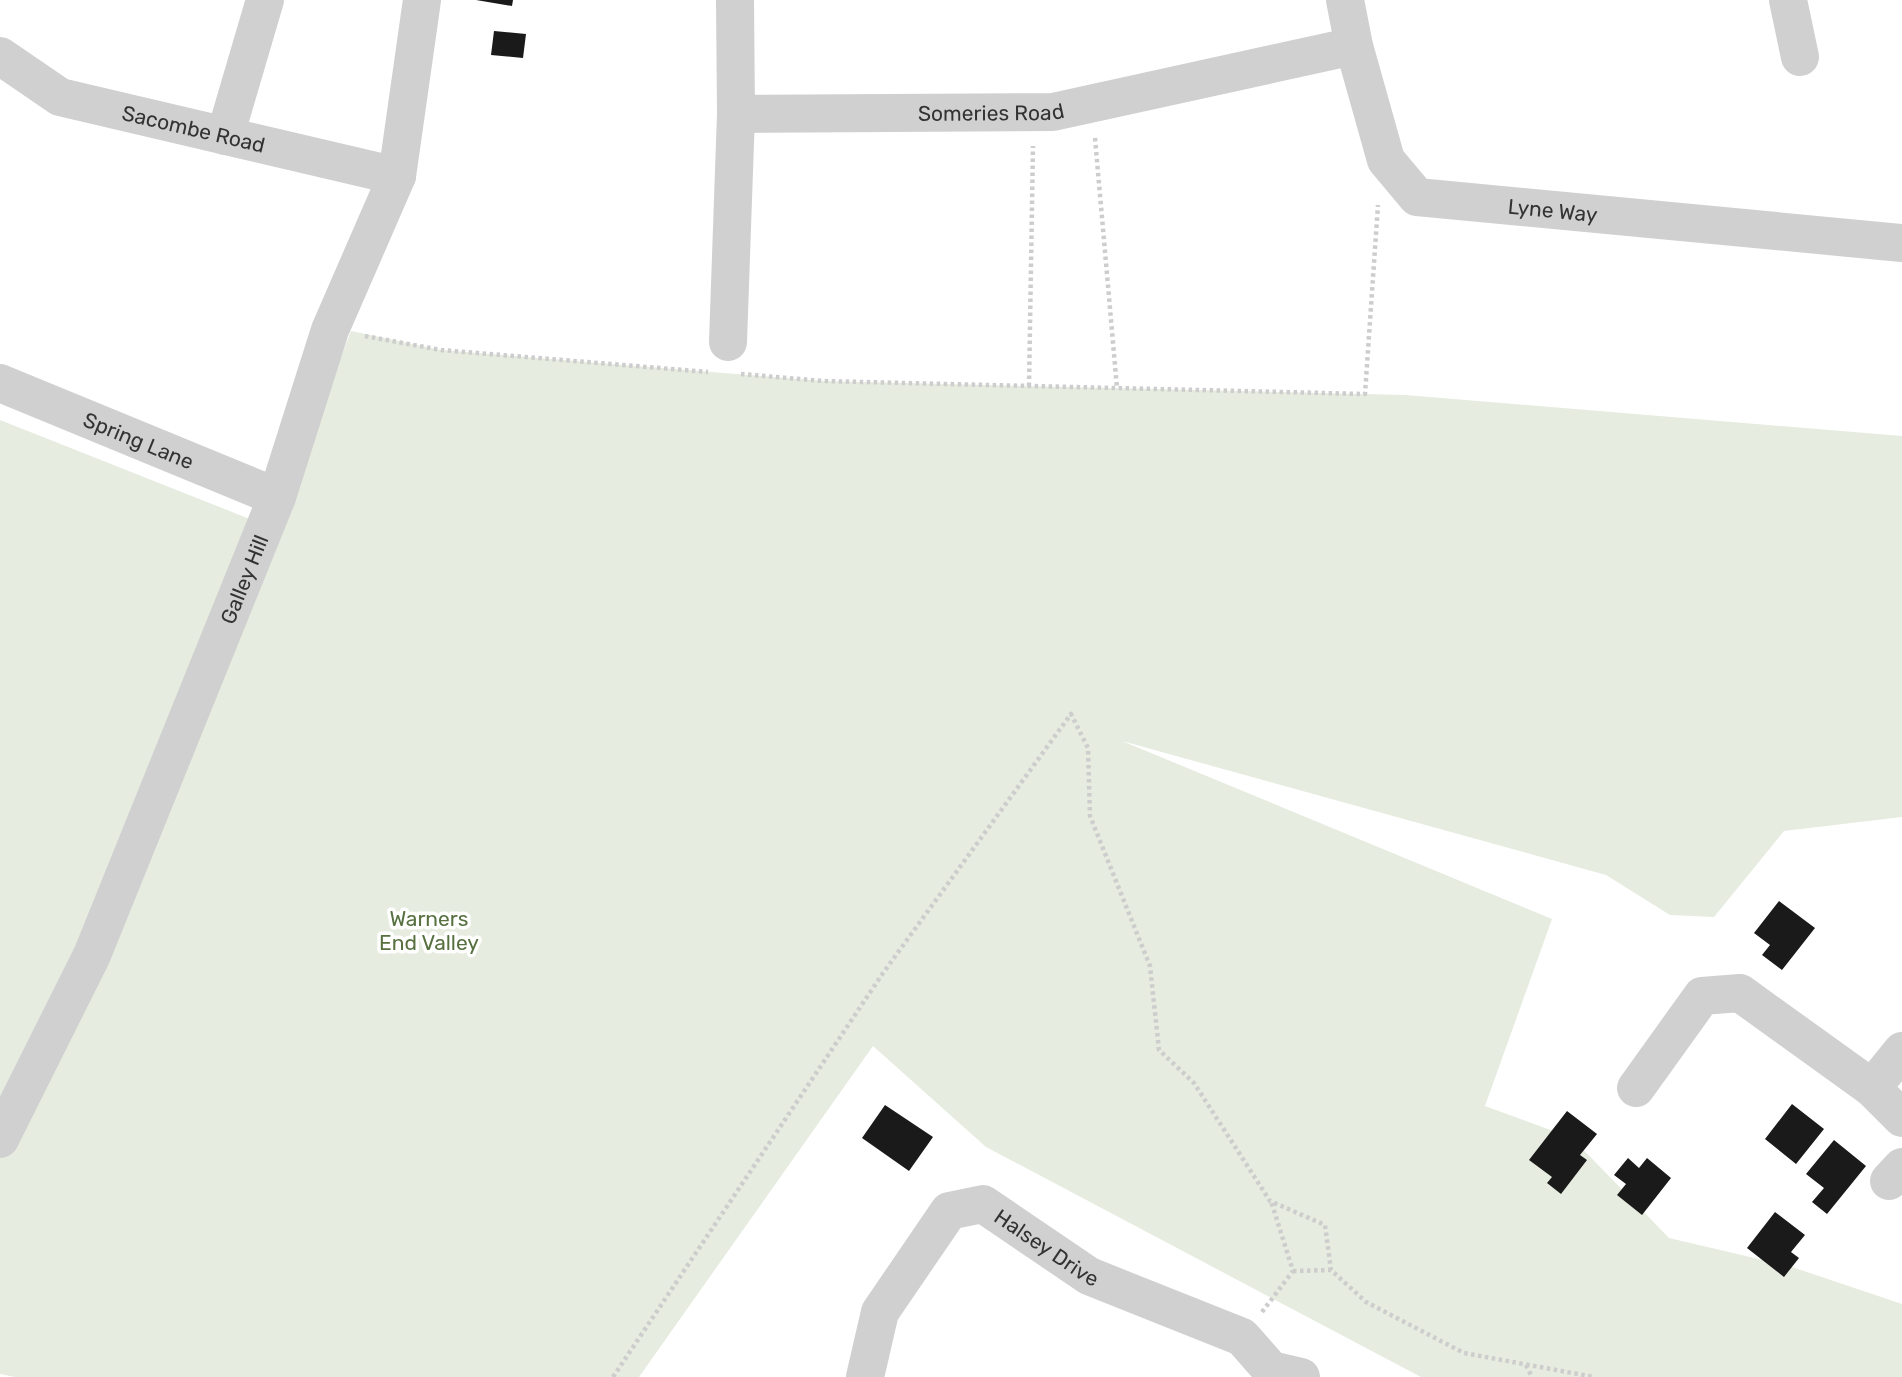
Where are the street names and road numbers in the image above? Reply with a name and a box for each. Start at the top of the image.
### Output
street label: Someries Road [918,97,1066,125]
street label: Sacombe Road [120,99,268,157]
street label: Lyne Way [1507,193,1599,227]
street label: Spring Lane [80,406,198,474]
street label: Galley Hill [215,531,273,627]
street label: Halsey Drive [990,1203,1102,1291]

